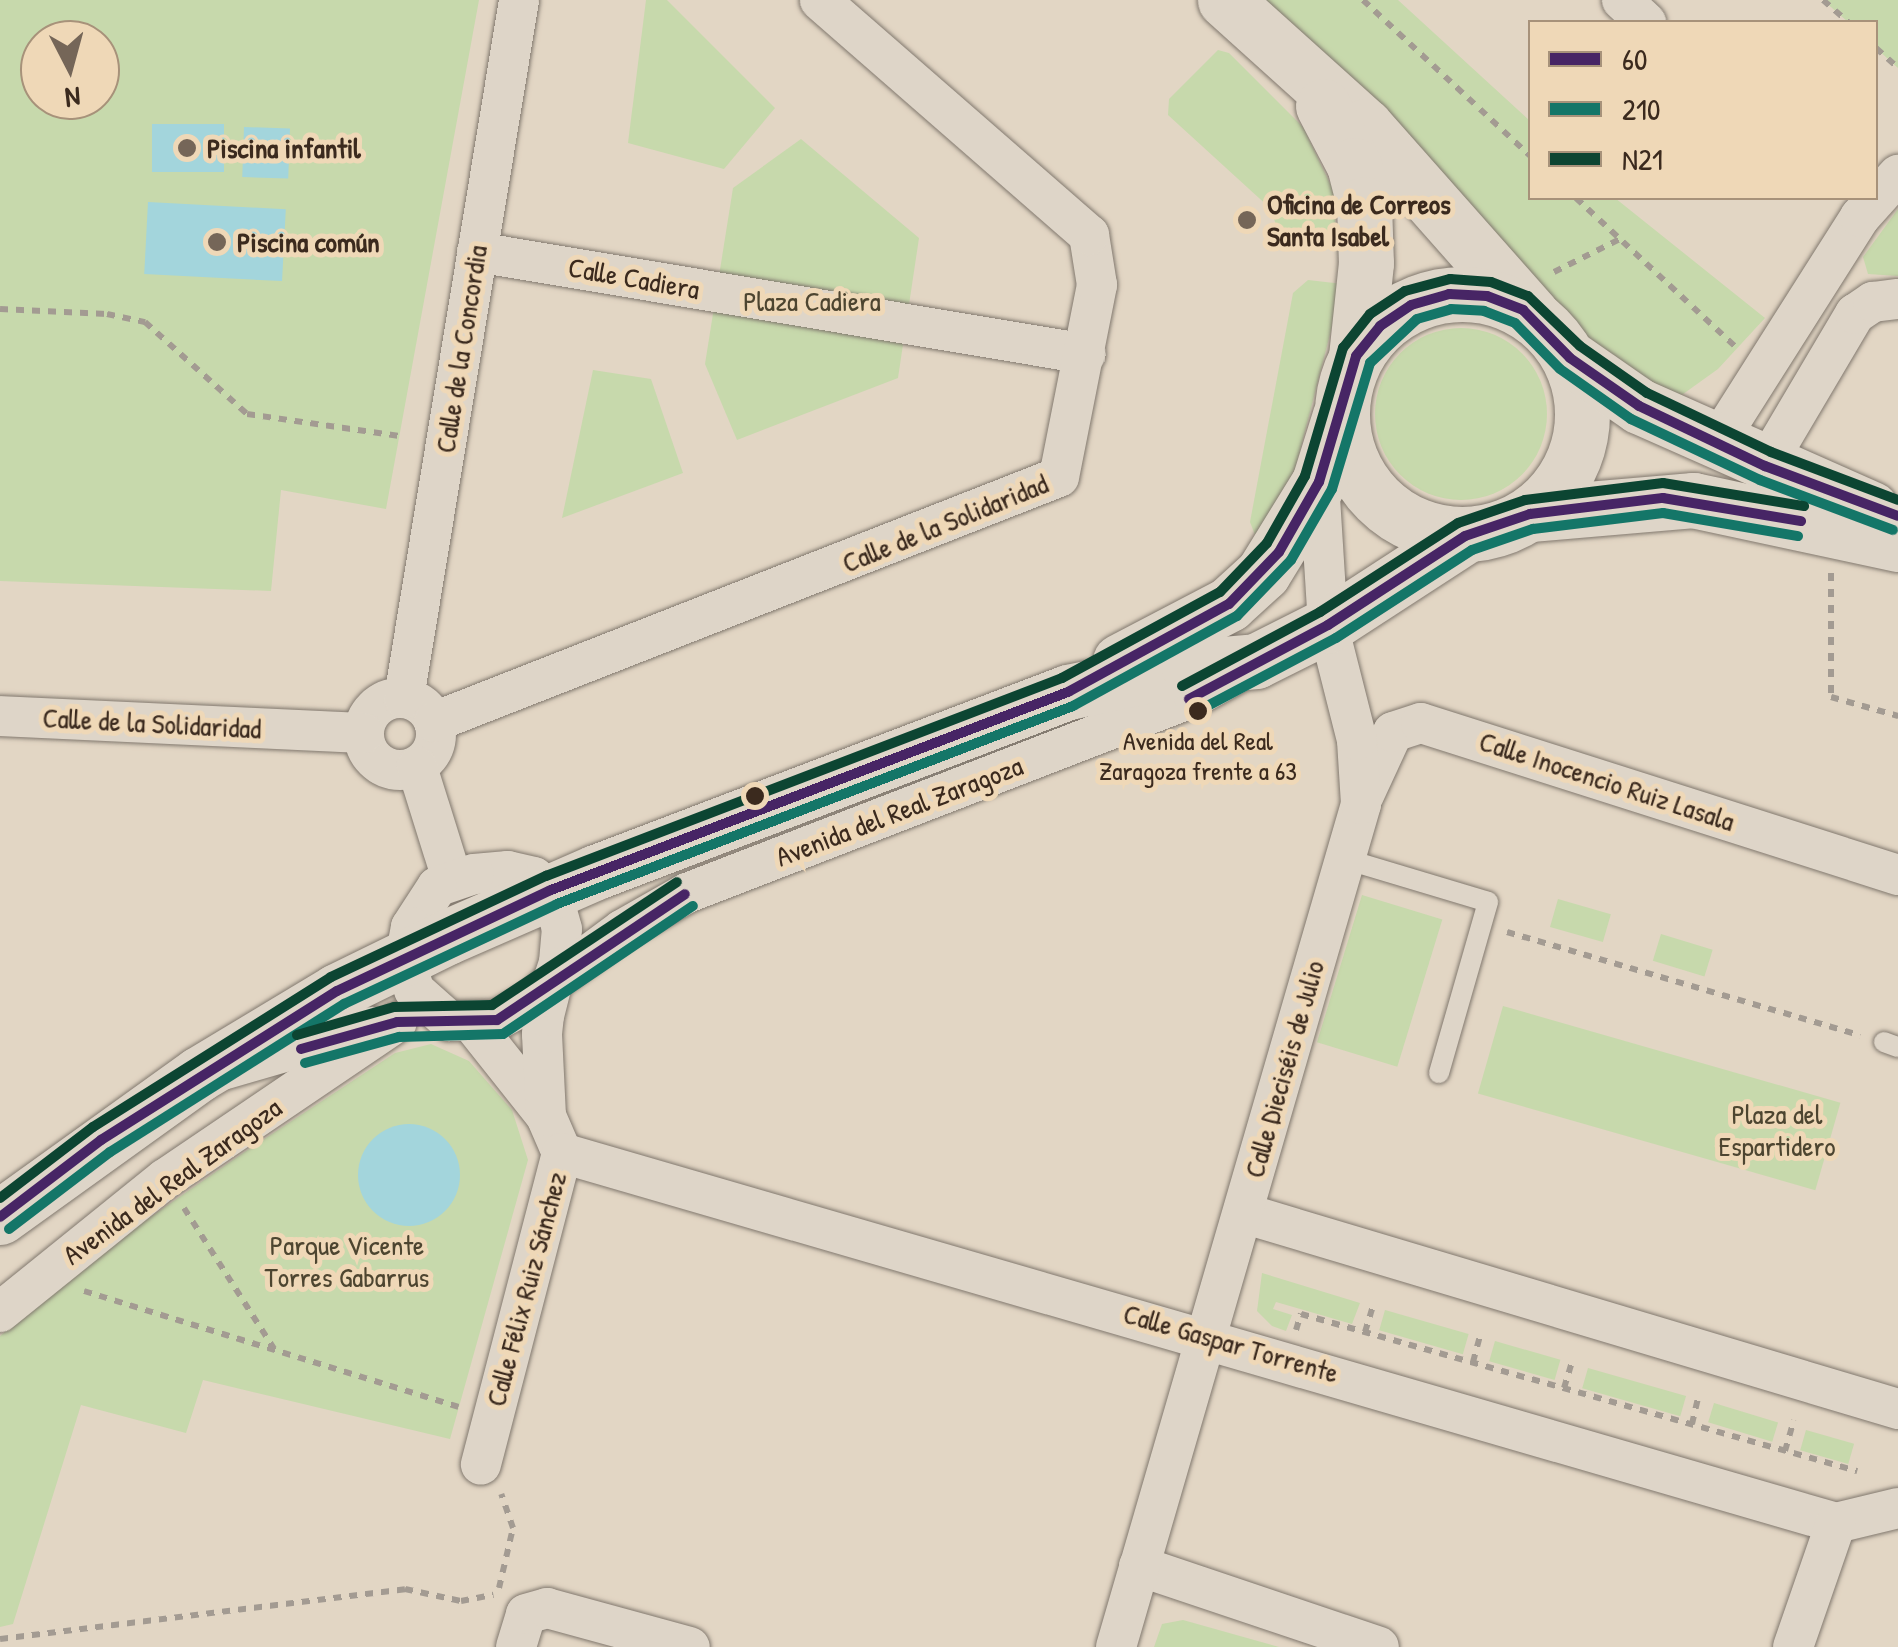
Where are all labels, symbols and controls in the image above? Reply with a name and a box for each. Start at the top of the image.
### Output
north arrow [20,20,120,120]
legend [1528,20,1878,200]
text: 60 [1622,39,1647,79]
text: N [64,78,82,118]
text: 210 [1622,89,1660,129]
place label: Piscina infantil [207,131,361,165]
marker: Piscina infantil [176,137,198,159]
text: N21 [1622,139,1663,179]
place label: Oficina de Correos Santa Isabel [1267,187,1451,253]
marker: Oficina de Correos Santa Isabel [1236,209,1258,231]
place label: Piscina común [237,225,380,259]
marker: Piscina común [206,231,228,253]
street label: Calle de la Concordia [428,243,494,455]
street label: Calle Cadiera [566,250,702,306]
park label: Plaza Cadiera [743,284,881,318]
street label: Calle de la Solidaridad [837,466,1053,580]
street label: Calle de la Solidaridad [42,700,262,746]
marker: Avenida del Real Zaragoza frente a 63 [1188,701,1208,721]
street label: Calle Inocencio Ruiz Lasala [1475,724,1739,838]
place label: Avenida del Real Zaragoza frente a 63 [1099,725,1297,786]
street label: Avenida del Real Zaragoza [771,748,1027,874]
unlabelled marker [745,786,765,806]
street label: Calle Dieciséis de Julio [1237,957,1331,1181]
street label: Avenida del Real Zaragoza [56,1091,288,1271]
park label: Plaza del Espartidero [1719,1097,1835,1163]
street label: Calle Félix Ruiz Sánchez [479,1168,573,1410]
park label: Parque Vicente Torres Gabarrus [265,1228,429,1294]
street label: Calle Gaspar Torrente [1120,1296,1342,1390]

